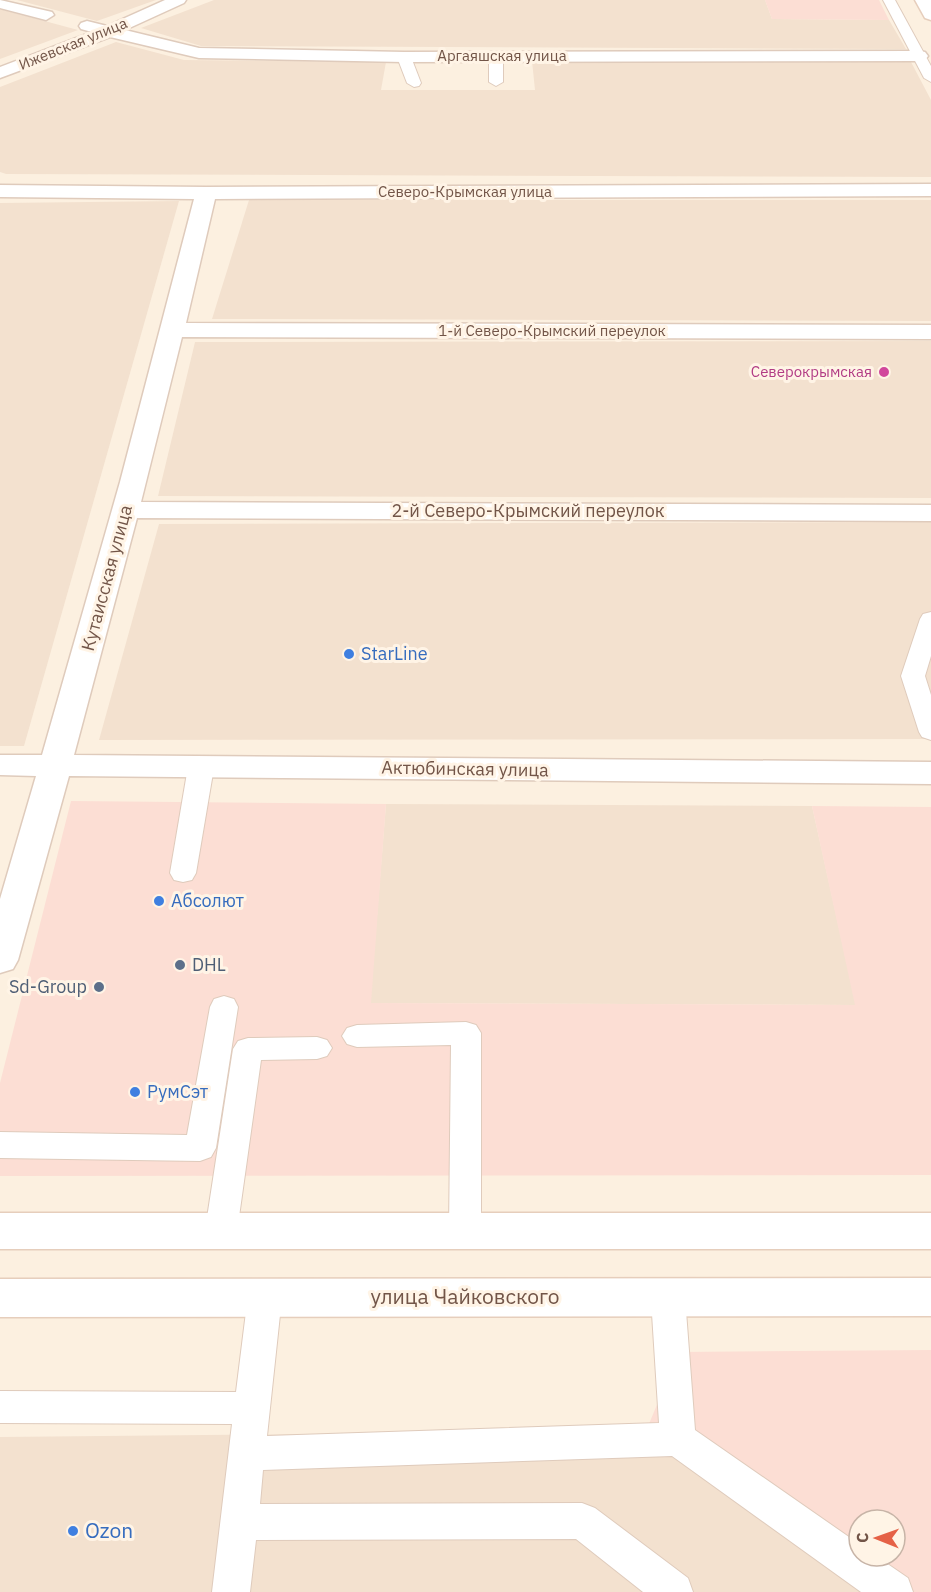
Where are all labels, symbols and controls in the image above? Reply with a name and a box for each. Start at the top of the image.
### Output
street label: Ижевская улица [16,13,130,74]
street label: Аргаяшская улица [437,46,567,65]
street label: Северо-Крымская улица [378,182,552,201]
street label: 1-й Северо-Крымский переулок [438,321,666,340]
place label: Северокрымская [751,362,872,381]
marker: Северокрымская [877,365,891,379]
street label: 2-й Северо-Крымский переулок [391,499,665,522]
street label: Кутаисская улица [76,502,137,653]
place label: StarLine [361,642,428,665]
marker: StarLine [342,647,356,661]
street label: Актюбинская улица [381,756,549,781]
place label: Абсолют [171,889,245,912]
marker: Абсолют [152,894,166,908]
place label: DHL [192,953,226,976]
marker: DHL [173,958,187,972]
place label: Sd-Group [9,975,87,998]
marker: Sd-Group [92,980,106,994]
place label: РумСэт [147,1080,209,1103]
marker: РумСэт [128,1085,142,1099]
street label: улица Чайковского [371,1282,559,1310]
north arrow [847,1508,907,1568]
place label: Ozon [85,1516,133,1544]
marker: Ozon [66,1524,80,1538]
text: С [852,1532,872,1543]

